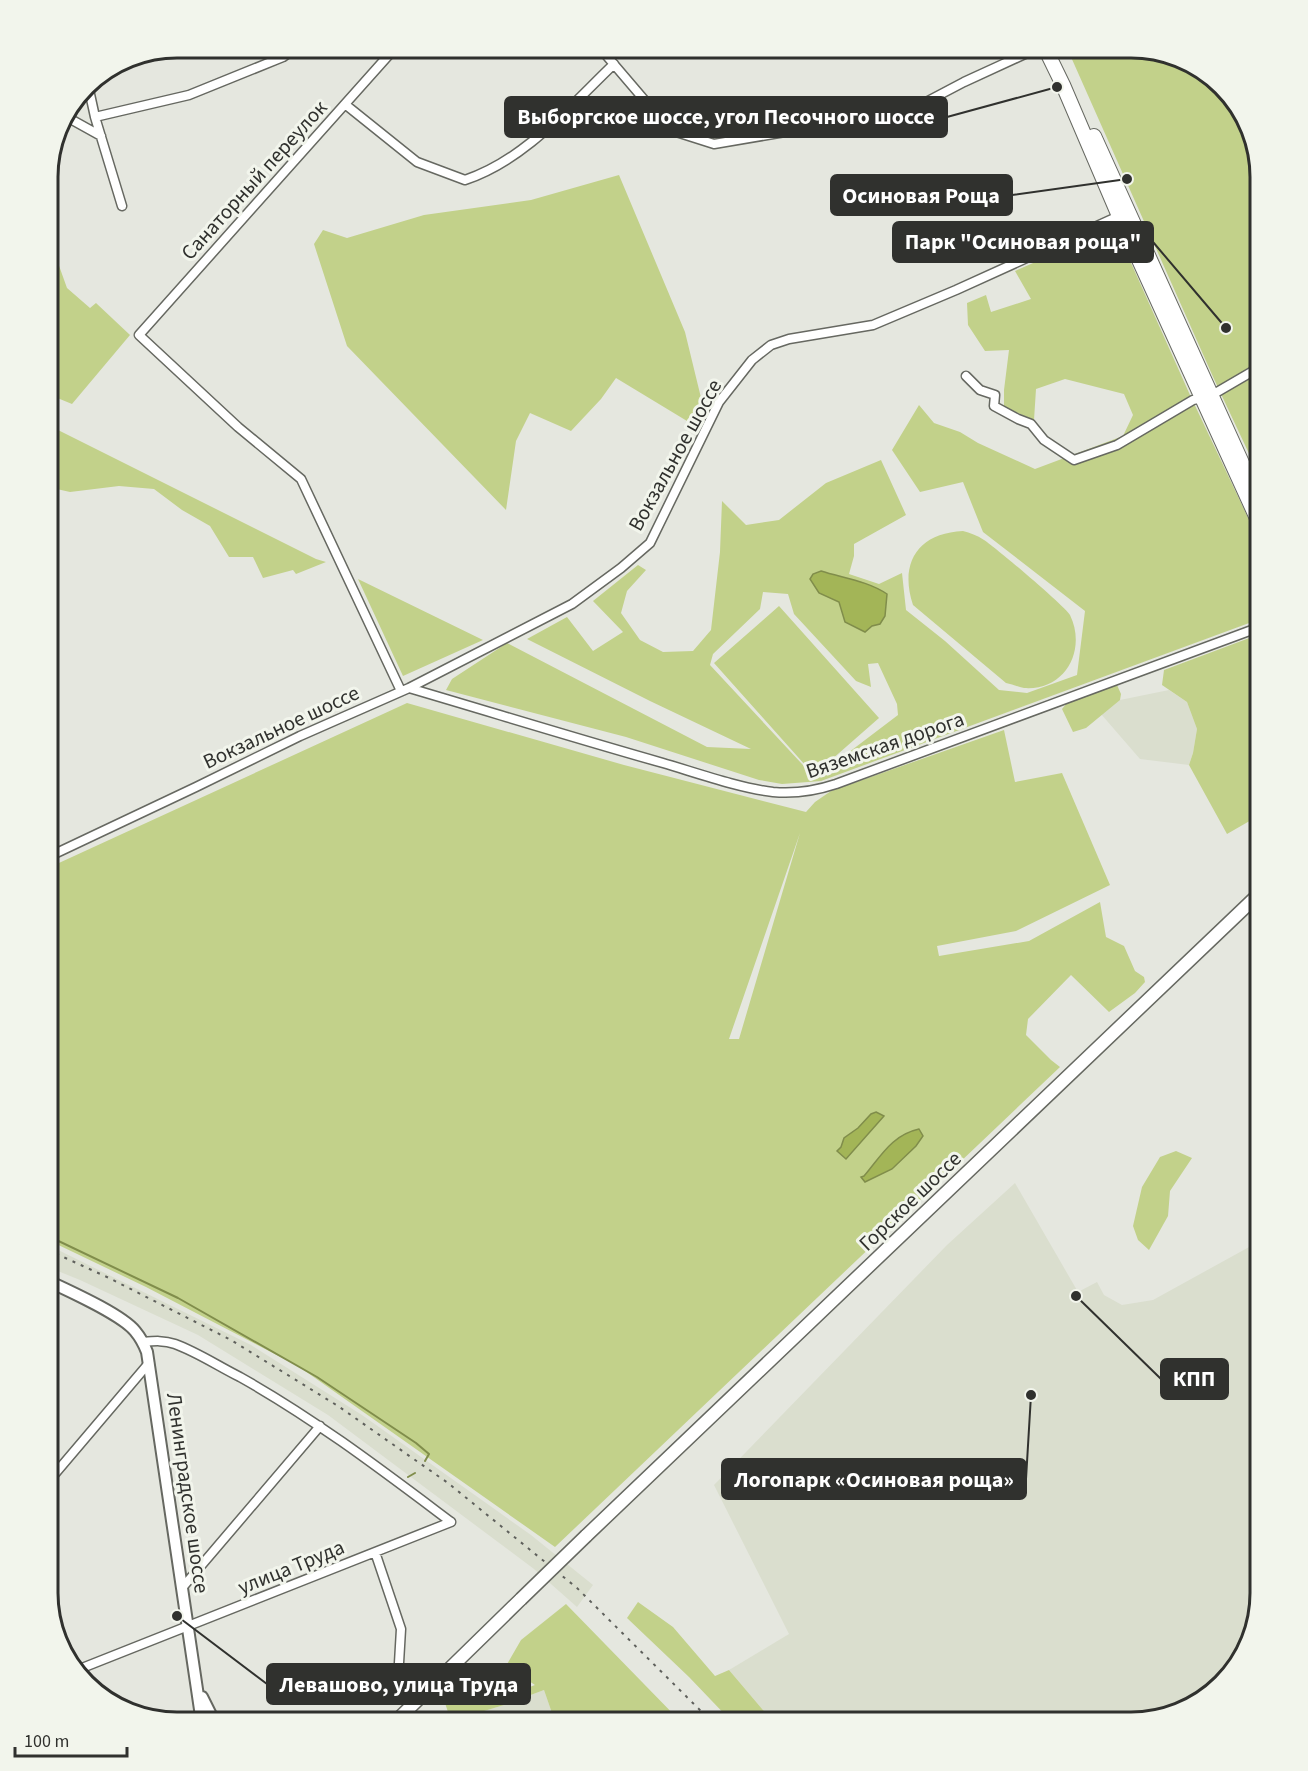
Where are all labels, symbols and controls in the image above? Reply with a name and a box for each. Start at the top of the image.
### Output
street label: Санаторный переулок [174,93,334,267]
callout: Выборгское шоссе, угол Песочного шоссе [505,97,947,137]
text: Выборгское шоссе, угол Песочного шоссе [517,101,935,133]
callout: Осиновая Роща [831,175,1012,215]
text: Осиновая Роща [842,180,1000,212]
callout: Парк "Осиновая роща" [893,222,1153,262]
text: Парк "Осиновая роща" [905,226,1141,258]
street label: Вокзальное шоссе [621,374,729,536]
street label: Вокзальное шоссе [198,678,364,776]
street label: Вяземская дорога [802,704,968,786]
street label: Горское шоссе [852,1144,968,1258]
callout: КПП [1161,1359,1228,1399]
text: КПП [1173,1363,1215,1395]
street label: Ленинградское шоссе [159,1391,217,1595]
callout: Логопарк «Осиновая роща» [722,1459,1026,1499]
text: Логопарк «Осиновая роща» [733,1464,1014,1496]
street label: улица Труда [233,1532,349,1602]
callout: Левашово, улица Труда [267,1664,530,1704]
text: Левашово, улица Труда [279,1669,518,1701]
scale bar [15,1720,128,1758]
text: 100 m [24,1729,69,1754]

